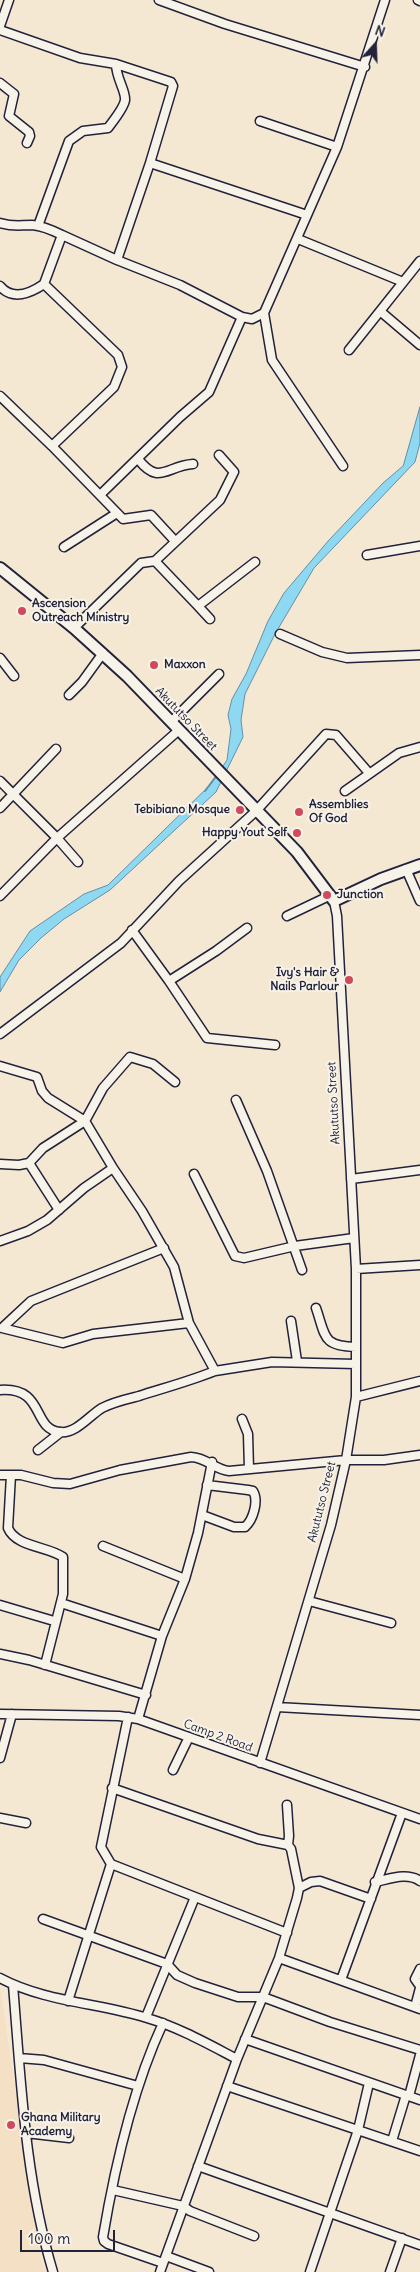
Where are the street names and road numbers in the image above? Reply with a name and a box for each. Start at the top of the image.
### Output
street label: Akututso Street [152,684,220,754]
street label: Akututso Street [325,1061,343,1145]
street label: Akututso Street [305,1460,339,1544]
street label: Camp 2 Road [181,1717,255,1755]

